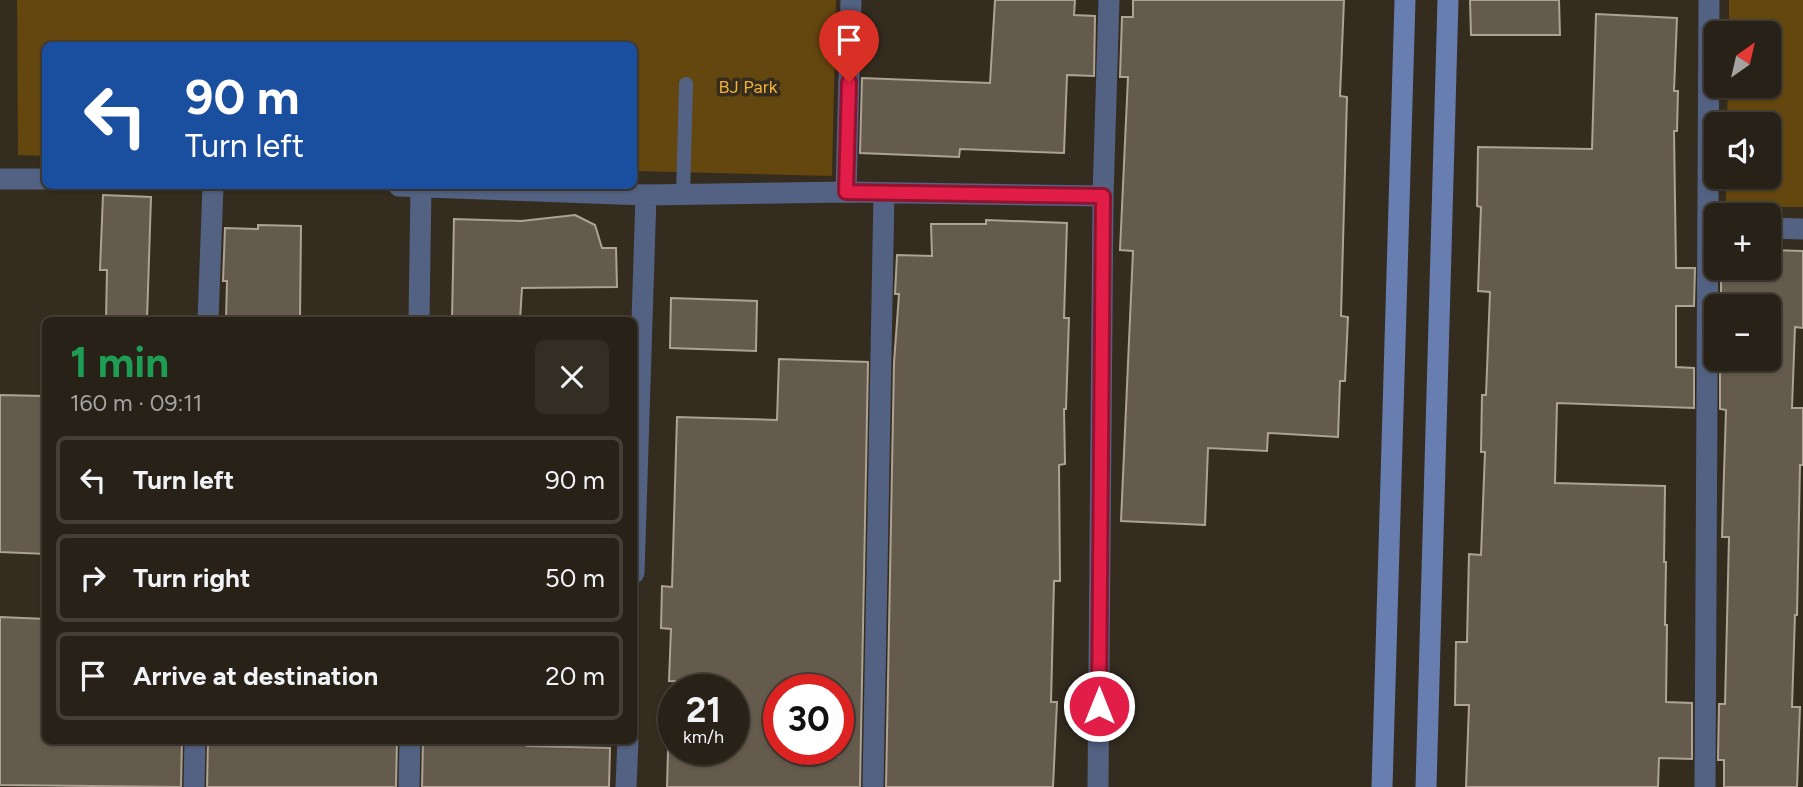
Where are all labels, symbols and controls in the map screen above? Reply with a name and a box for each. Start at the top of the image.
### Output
pin [819,10,879,82]
icon: arrive [830,21,868,59]
north arrow [1704,21,1782,98]
map controls [1704,21,1781,371]
text: 90 m [185,67,300,126]
icon: left [70,70,161,161]
park label: BJ Park [719,76,778,98]
button: sound [1704,112,1781,189]
text: Turn left [185,127,304,165]
button: + [1704,203,1781,280]
button: − [1704,294,1781,371]
text: 1 min [70,337,169,388]
button: close [535,340,609,414]
text: 160 m · 09:11 [70,389,202,417]
icon: left [74,461,112,499]
text: Turn left [133,464,234,496]
text: 90 m [545,464,605,496]
icon: right [74,559,112,597]
text: Turn right [133,562,250,594]
text: 50 m [545,562,605,594]
icon: arrive [74,657,112,695]
text: Arrive at destination [133,660,378,692]
text: 20 m [545,660,605,692]
position arrow [1062,669,1136,743]
speed limit sign: 30 [763,674,854,765]
text: 21 [686,689,721,731]
text: km/h [683,726,724,748]

